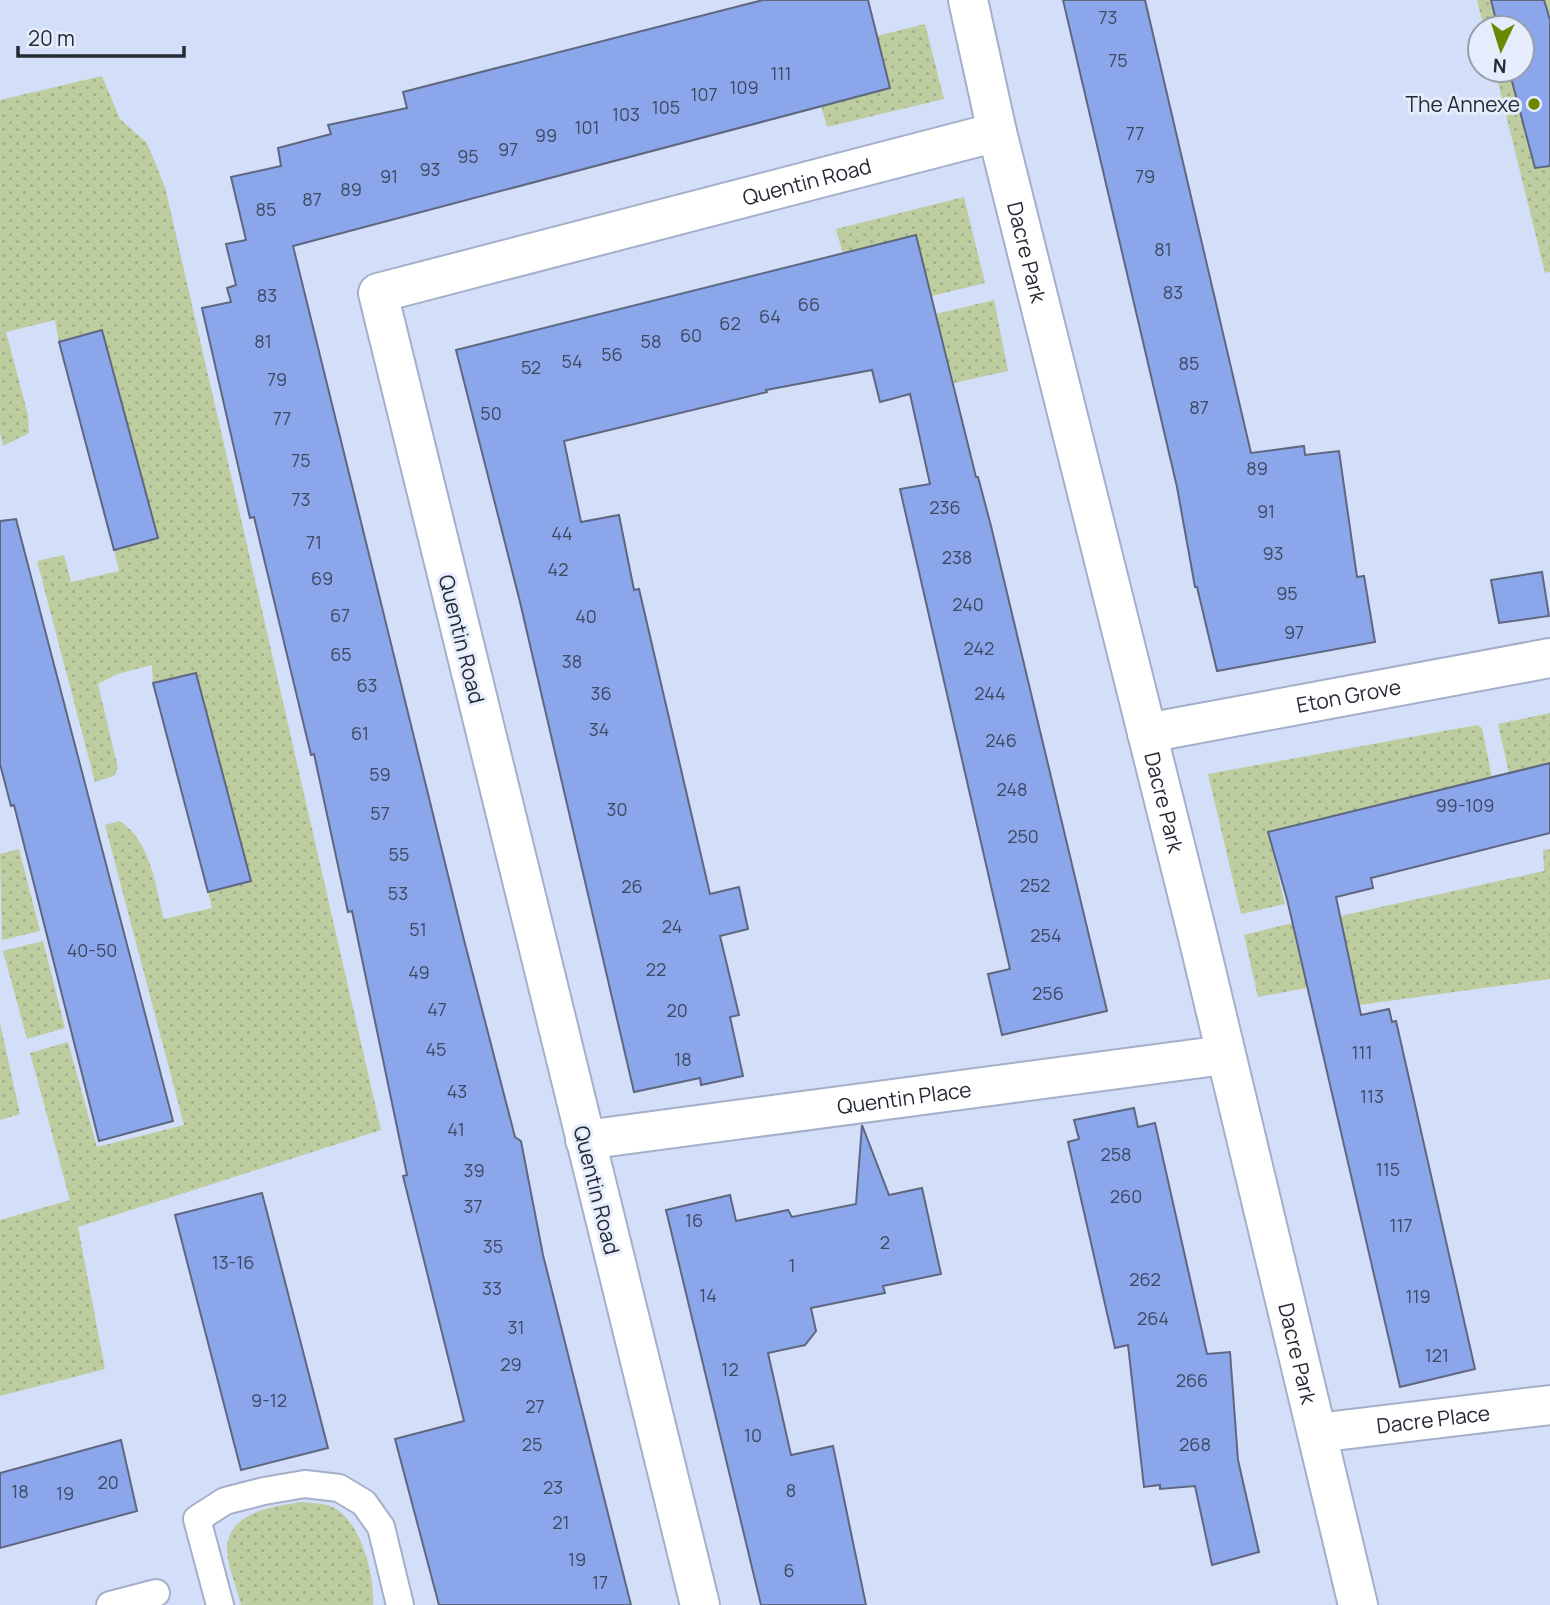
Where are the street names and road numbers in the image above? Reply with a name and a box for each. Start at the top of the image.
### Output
street label: Quentin Road [739,151,874,212]
street label: Dacre Park [1001,199,1053,306]
street label: Quentin Road [432,572,492,706]
street label: Eton Grove [1294,672,1403,719]
street label: Dacre Park [1138,749,1191,856]
street label: Quentin Place [835,1075,973,1120]
street label: Quentin Road [567,1123,627,1257]
street label: Dacre Park [1272,1300,1323,1407]
street label: Dacre Place [1375,1398,1491,1440]

